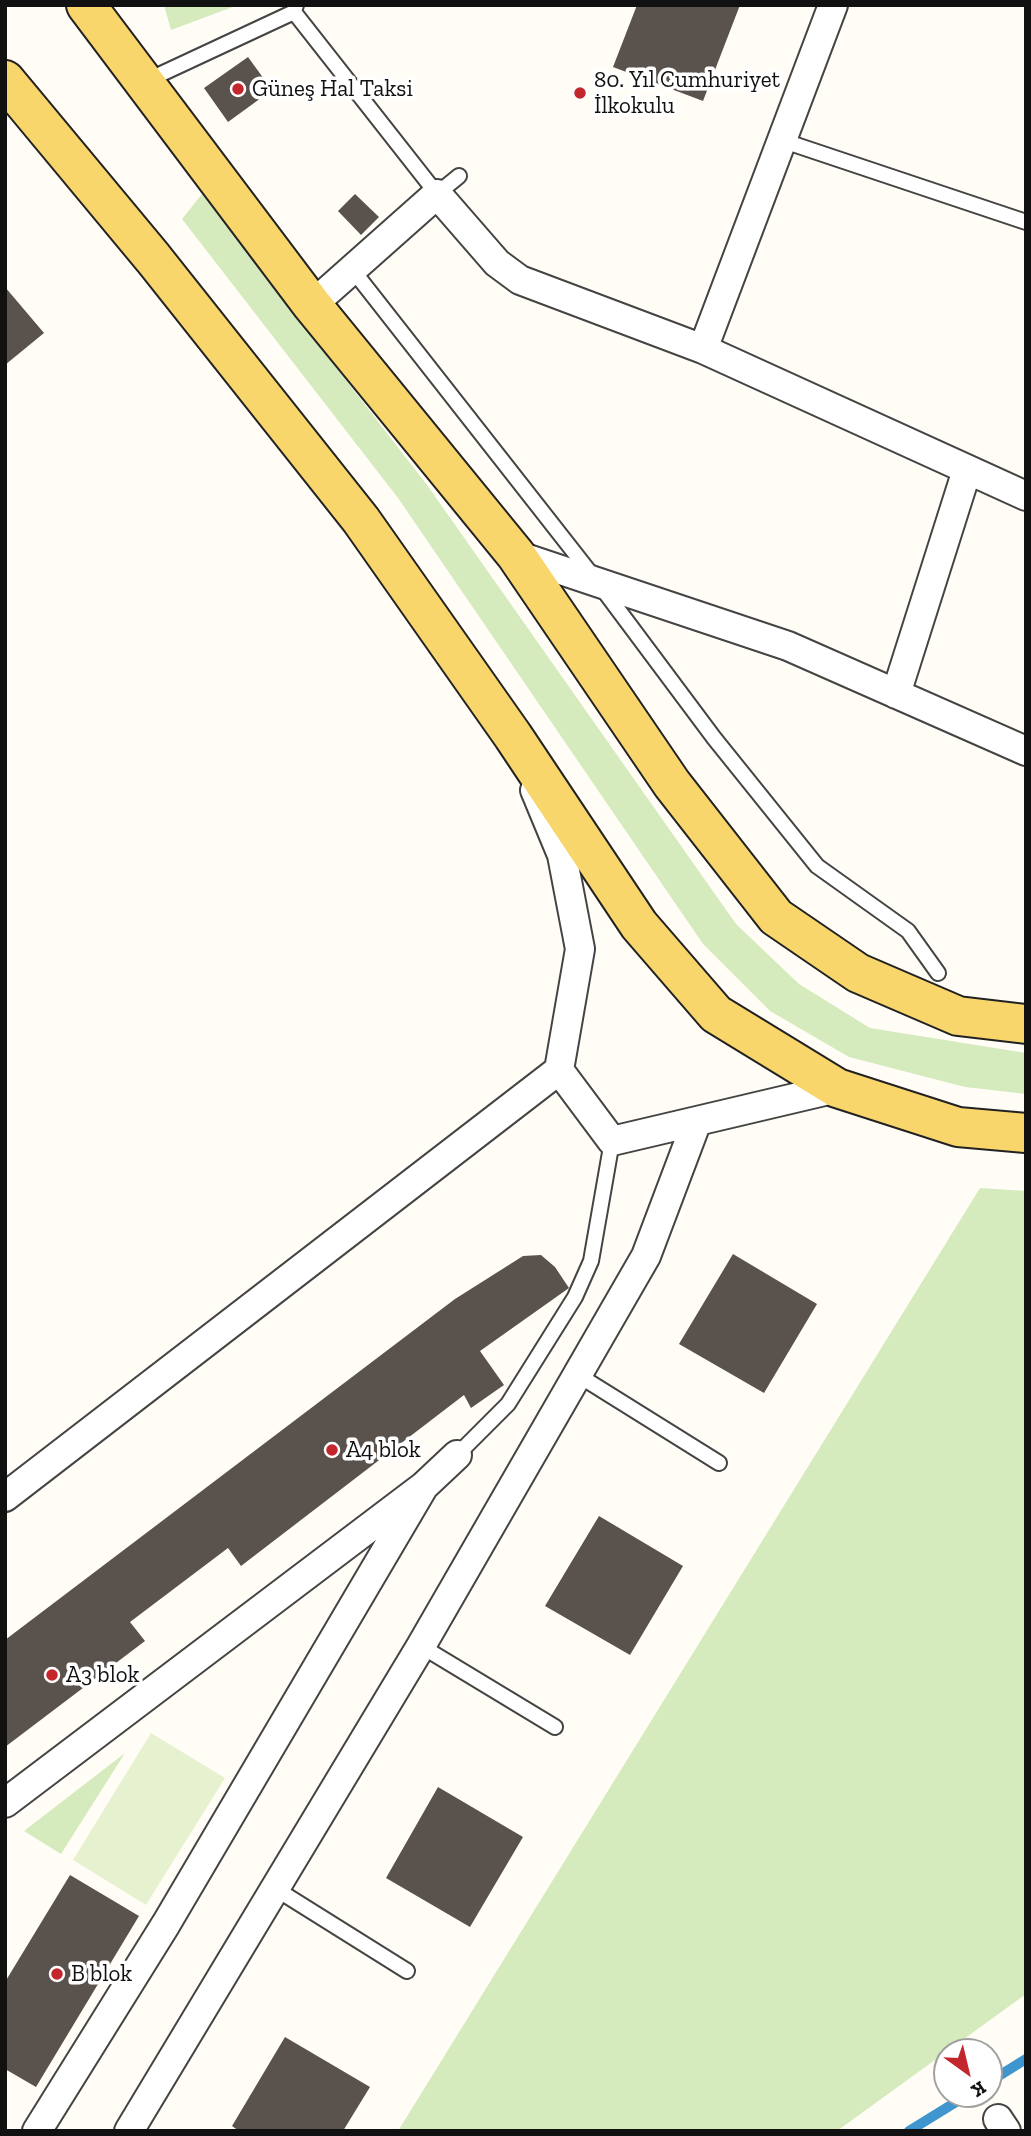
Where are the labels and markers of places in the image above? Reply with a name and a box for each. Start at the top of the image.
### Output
place label: 80. Yıl Cumhuriyet İlkokulu [594,66,780,120]
place label: Güneş Hal Taksi [252,75,413,103]
marker: Güneş Hal Taksi [230,81,246,97]
marker: 80. Yıl Cumhuriyet İlkokulu [572,85,588,101]
place label: A4 blok [346,1436,421,1464]
marker: A4 blok [324,1442,340,1458]
place label: A3 blok [66,1661,140,1689]
marker: A3 blok [44,1667,60,1683]
place label: B blok [71,1960,132,1988]
marker: B blok [49,1966,65,1982]

